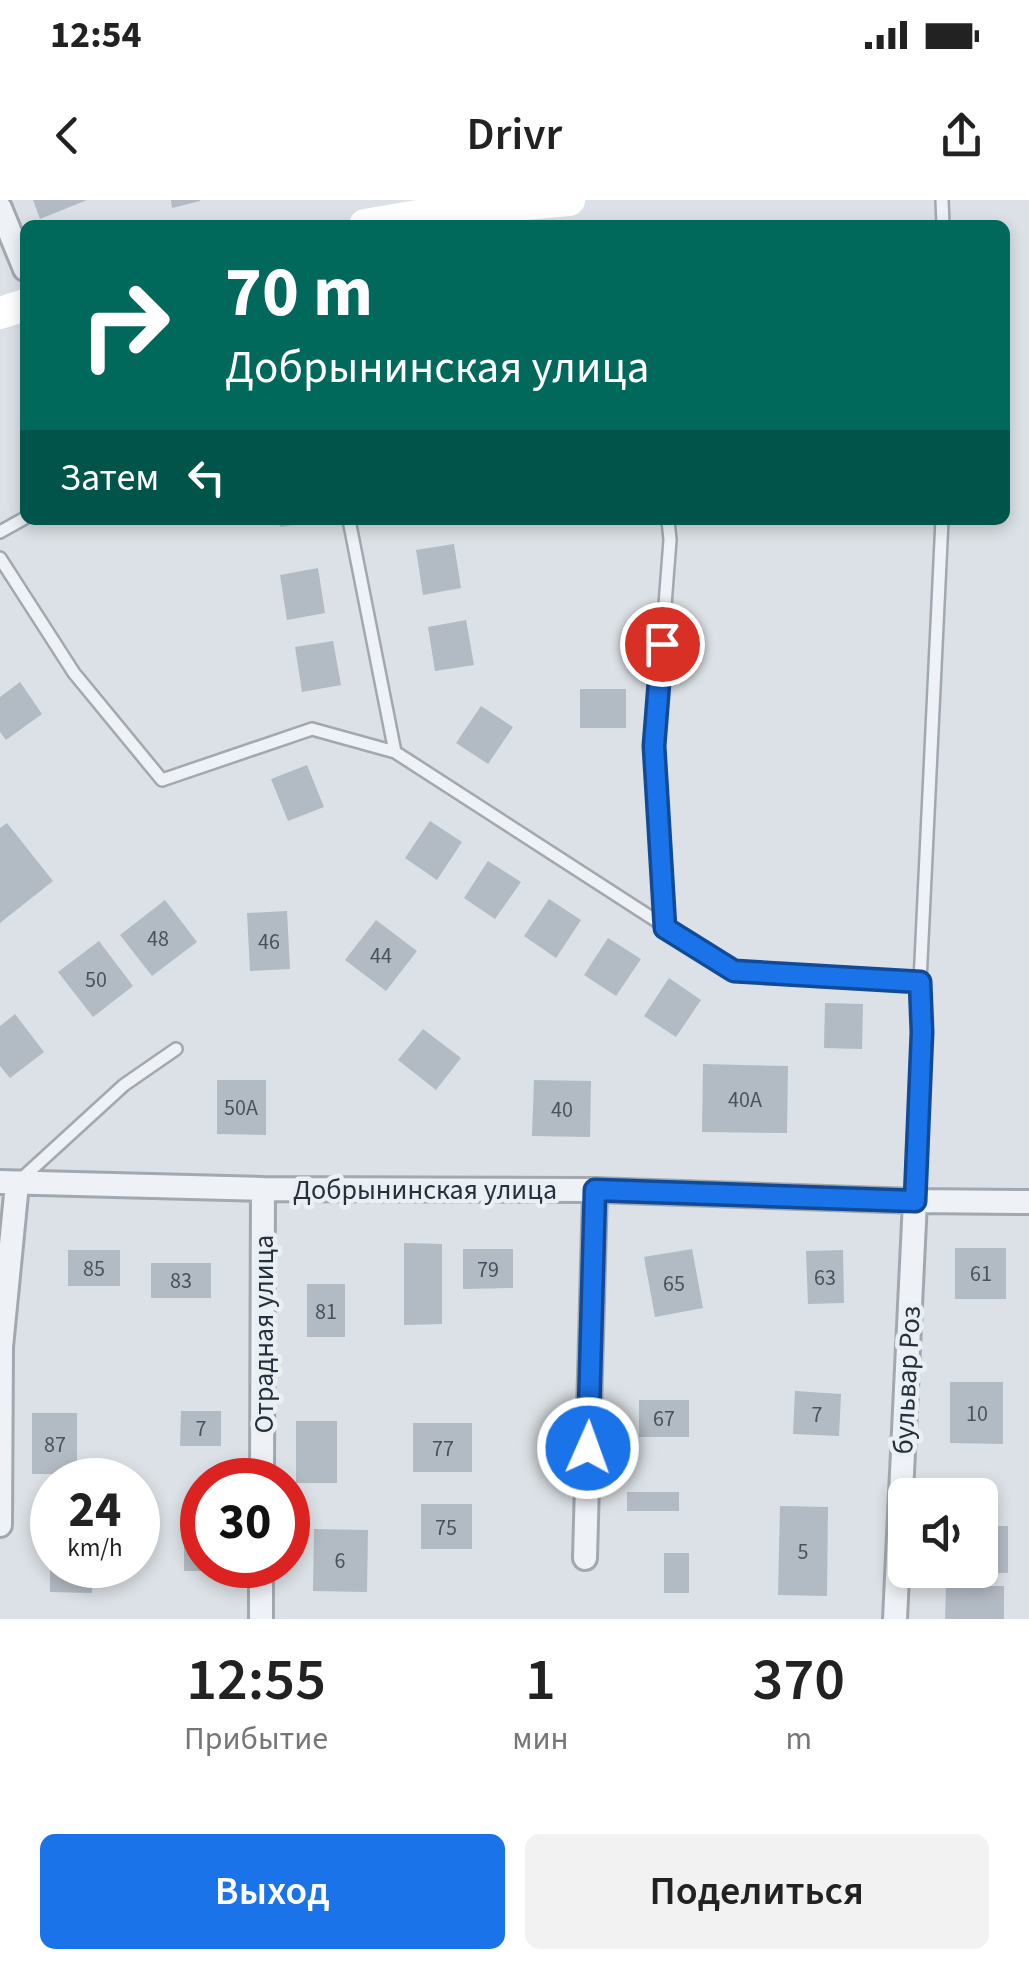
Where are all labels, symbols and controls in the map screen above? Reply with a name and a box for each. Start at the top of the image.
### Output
text: 12:54 [50,8,142,62]
text: Drivr [467,103,562,167]
icon: back [40,108,95,163]
icon: share [934,108,989,163]
text: 70 m [225,243,373,343]
icon: right [60,260,190,390]
text: Добрынинская улица [225,336,649,400]
icon: left [179,450,234,505]
text: Затем [60,451,159,505]
pin [620,602,705,687]
icon: arrive [635,617,690,672]
house number: 48 [147,923,169,955]
house number: 46 [258,926,280,958]
house number: 44 [370,940,392,972]
house number: 50 [85,964,107,996]
house number: 40А [728,1084,762,1116]
house number: 50А [224,1092,258,1124]
house number: 40 [551,1094,573,1126]
street label: Добрынинская улица [293,1170,557,1210]
street label: Отрадная улица [244,1235,284,1433]
house number: 85 [83,1253,105,1285]
house number: 79 [477,1254,499,1286]
house number: 61 [970,1258,992,1290]
house number: 63 [814,1262,836,1294]
house number: 83 [170,1265,192,1297]
house number: 65 [663,1268,685,1300]
house number: 81 [315,1296,337,1328]
street label: бульвар Роз [883,1305,931,1455]
position arrow [536,1396,640,1500]
house number: 10 [966,1398,988,1430]
house number: 7 [812,1399,823,1431]
house number: 67 [653,1403,675,1435]
house number: 7 [196,1413,207,1445]
house number: 87 [44,1429,66,1461]
house number: 77 [432,1433,454,1465]
speed limit sign: 30 [180,1458,310,1588]
text: 24 [69,1475,121,1546]
map controls [888,1478,998,1588]
button: sound [888,1478,998,1588]
house number: 75 [435,1512,457,1544]
text: km/h [67,1530,123,1566]
house number: 5 [798,1536,808,1568]
house number: 6 [335,1545,346,1577]
text: 12:55 [186,1638,326,1723]
text: 1 [525,1638,556,1723]
text: 370 [753,1638,845,1723]
text: Прибытие [184,1716,328,1762]
text: мин [512,1716,569,1762]
text: m [786,1716,812,1762]
button: Выход [40,1834,505,1949]
button: Поделиться [525,1834,989,1949]

